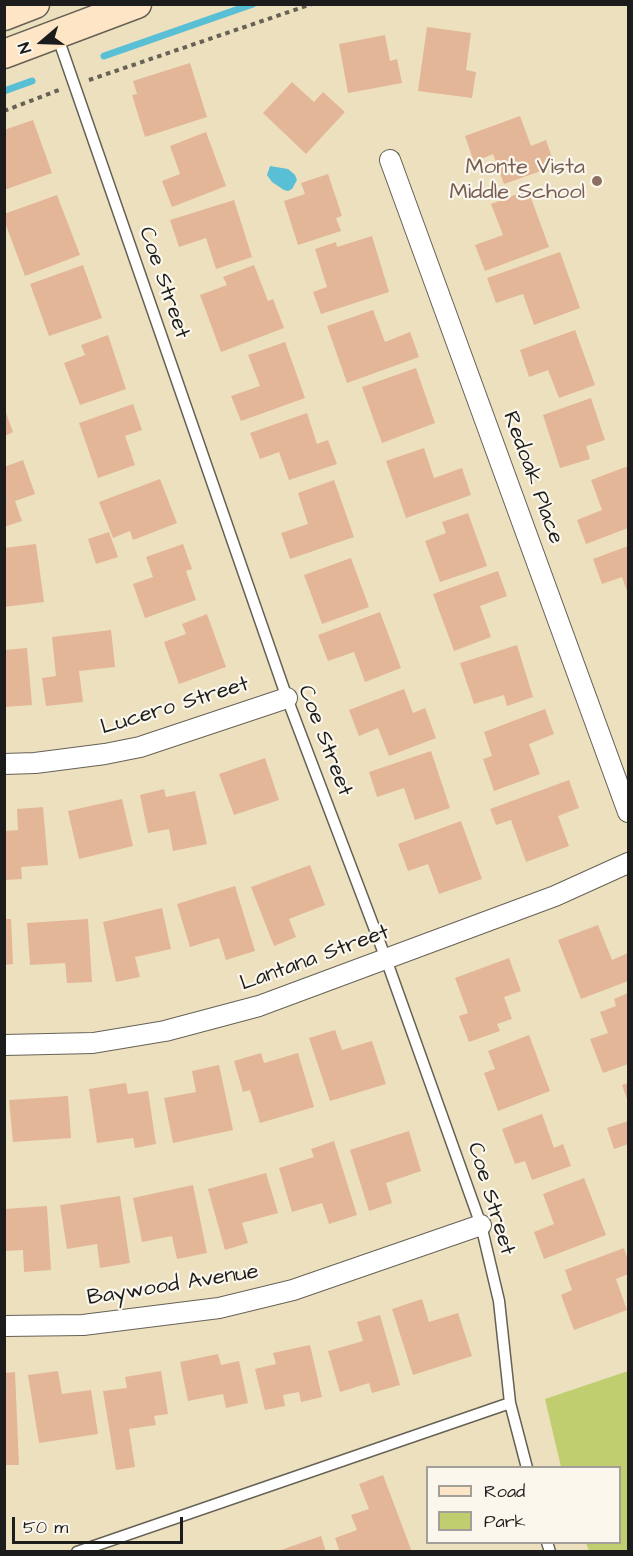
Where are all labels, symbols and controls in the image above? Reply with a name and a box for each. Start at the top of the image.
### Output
north arrow [12,12,72,72]
text: N [13,40,37,56]
place label: Monte Vista Middle School [450,155,585,206]
marker: Monte Vista Middle School [590,174,604,188]
street label: Coe Street [132,224,194,342]
street label: Redoak Place [496,408,568,548]
street label: Lucero Street [98,672,252,742]
street label: Coe Street [291,682,357,800]
street label: Lantana Street [237,920,393,998]
street label: Coe Street [460,1139,520,1259]
street label: Baywood Avenue [85,1259,261,1313]
legend [426,1466,621,1544]
text: Road [484,1479,525,1504]
scale bar [15,1505,186,1543]
text: Park [484,1509,526,1534]
text: 50 m [23,1515,68,1540]

